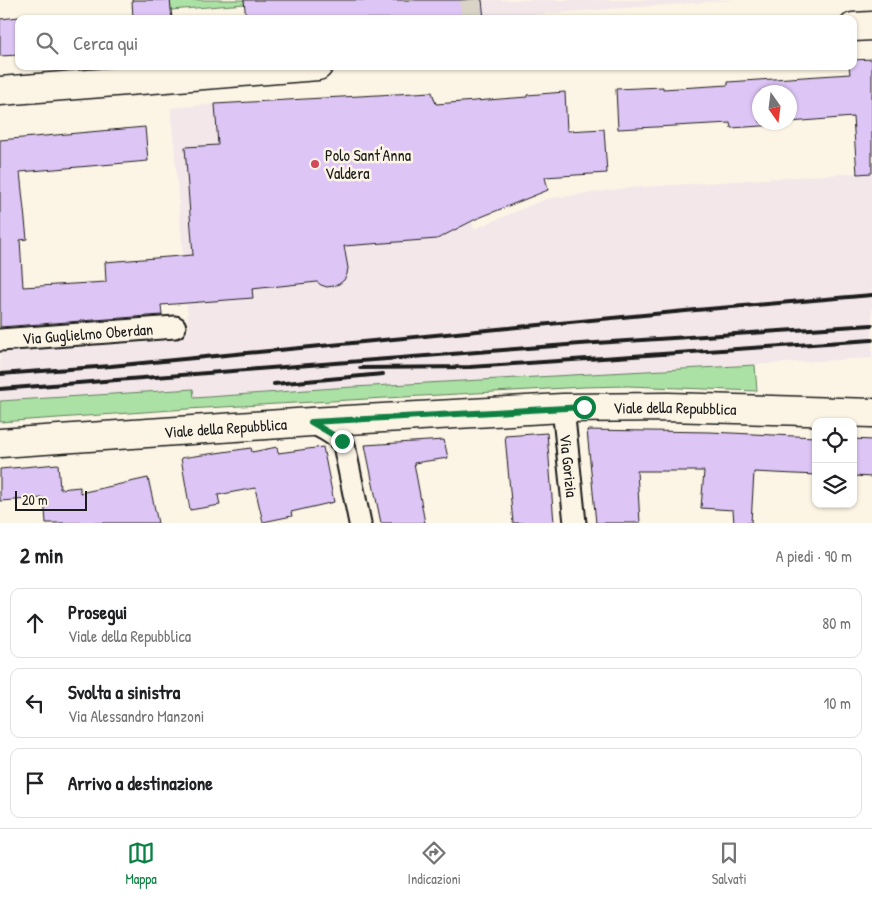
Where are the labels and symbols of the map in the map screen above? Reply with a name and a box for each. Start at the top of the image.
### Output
north arrow [752,85,797,130]
place label: Polo Sant'Anna Valdera [325,144,411,184]
marker: Polo Sant'Anna Valdera [309,158,321,170]
street label: Via Guglielmo Oberdan [22,318,154,349]
route start [573,396,596,419]
street label: Viale della Repubblica [613,396,737,420]
street label: Viale della Repubblica [163,413,288,443]
route end [331,430,354,453]
street label: Via Gorizia [555,433,583,498]
scale bar [15,488,88,511]

